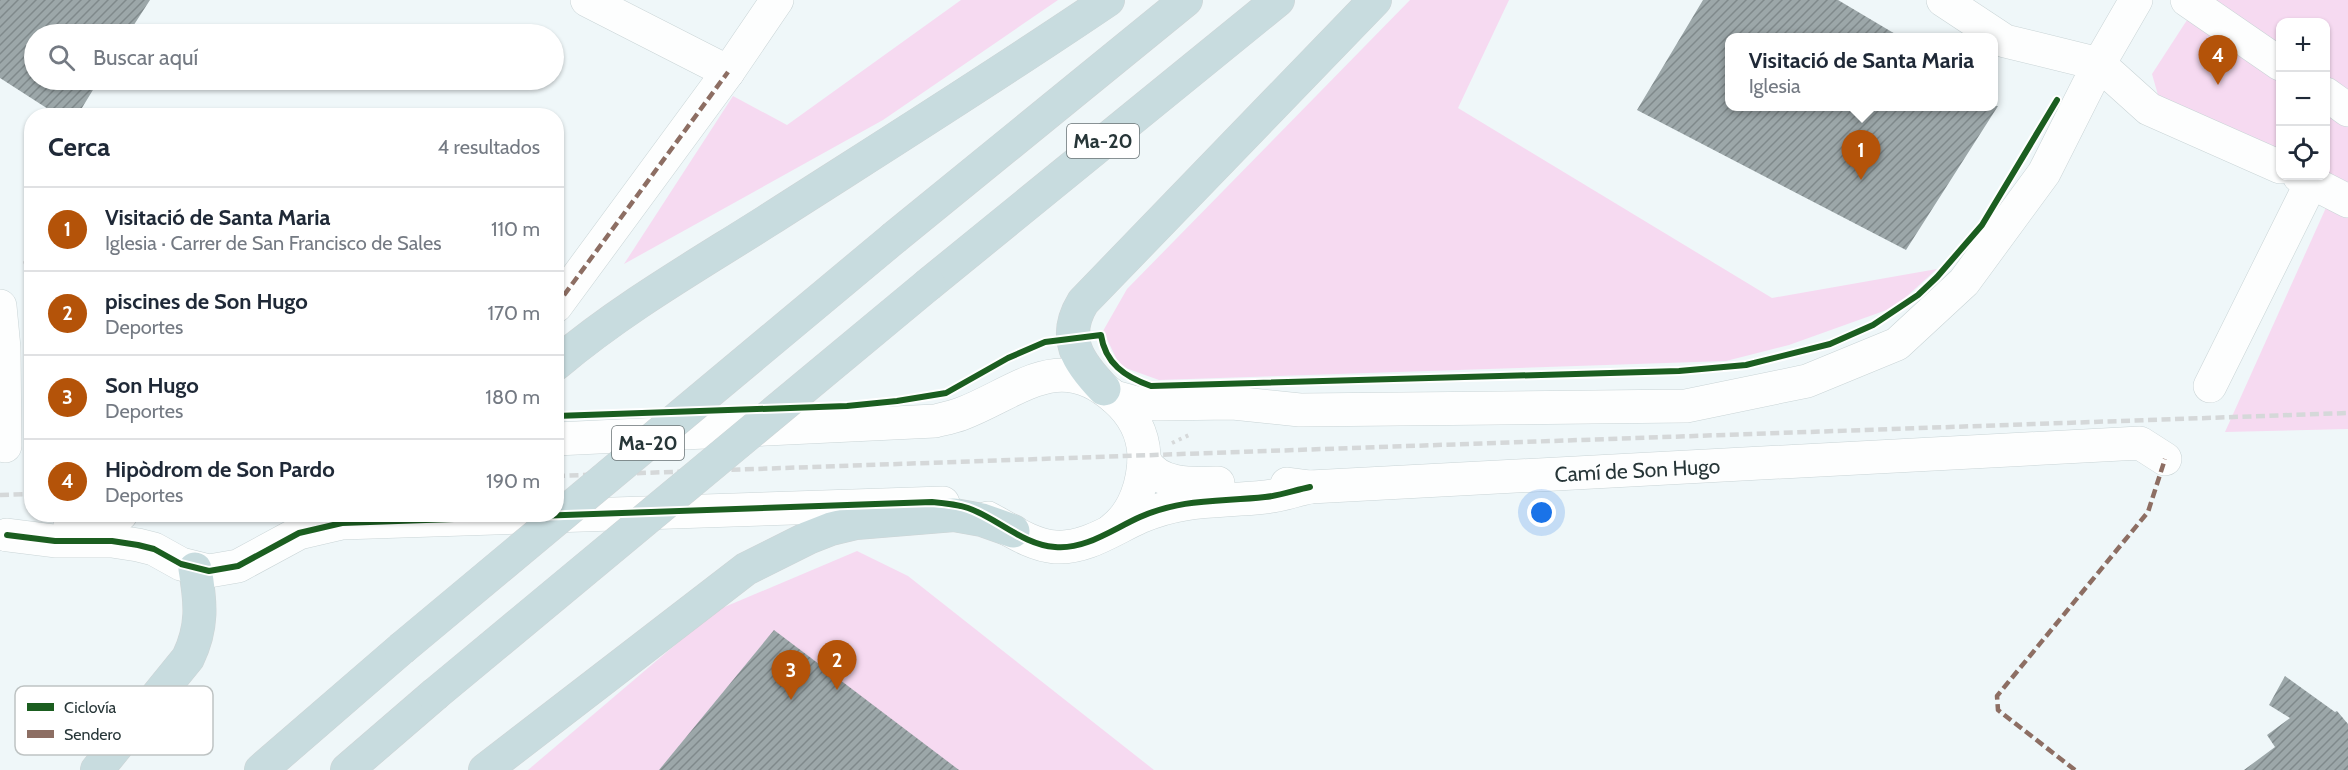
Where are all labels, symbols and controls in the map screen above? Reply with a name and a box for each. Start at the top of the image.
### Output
map controls [2276,18,2330,180]
button: + [2276,18,2330,72]
search box [24,24,564,90]
popup [1725,33,1998,111]
pin: 4 [2198,36,2238,85]
icon: search [45,41,78,74]
text: Buscar aquí [93,44,198,71]
text: Visitació de Santa Maria [1749,47,1974,74]
button: − [2276,72,2330,126]
text: Iglesia [1749,74,1801,98]
road number: Ma-20 [1067,124,1139,158]
button: locate [2276,126,2330,180]
pin: 1 [1842,130,1880,180]
text: Cerca [48,131,110,163]
text: 4 resultados [438,135,540,159]
text: Visitació de Santa Maria [105,204,330,231]
text: 1 [64,217,71,241]
text: 110 m [491,217,540,241]
text: Iglesia · Carrer de San Francisco de Sales [105,231,441,255]
text: piscines de Son Hugo [105,288,308,315]
text: 2 [62,301,73,325]
text: 170 m [488,301,540,325]
text: Deportes [105,315,183,339]
text: Son Hugo [105,372,199,399]
text: 3 [62,385,73,409]
text: 180 m [485,385,540,409]
text: Deportes [105,399,183,423]
road number: Ma-20 [612,426,684,460]
street label: Camí de Son Hugo [1554,453,1721,487]
text: Hipòdrom de Son Pardo [105,456,335,483]
text: 4 [61,469,74,493]
text: 190 m [486,469,540,493]
text: Deportes [105,483,183,507]
your location [1527,498,1556,527]
pin: 2 [818,640,856,690]
pin: 3 [772,650,810,700]
legend [15,686,213,755]
text: Ciclovía [64,698,117,717]
text: Sendero [64,725,121,744]

